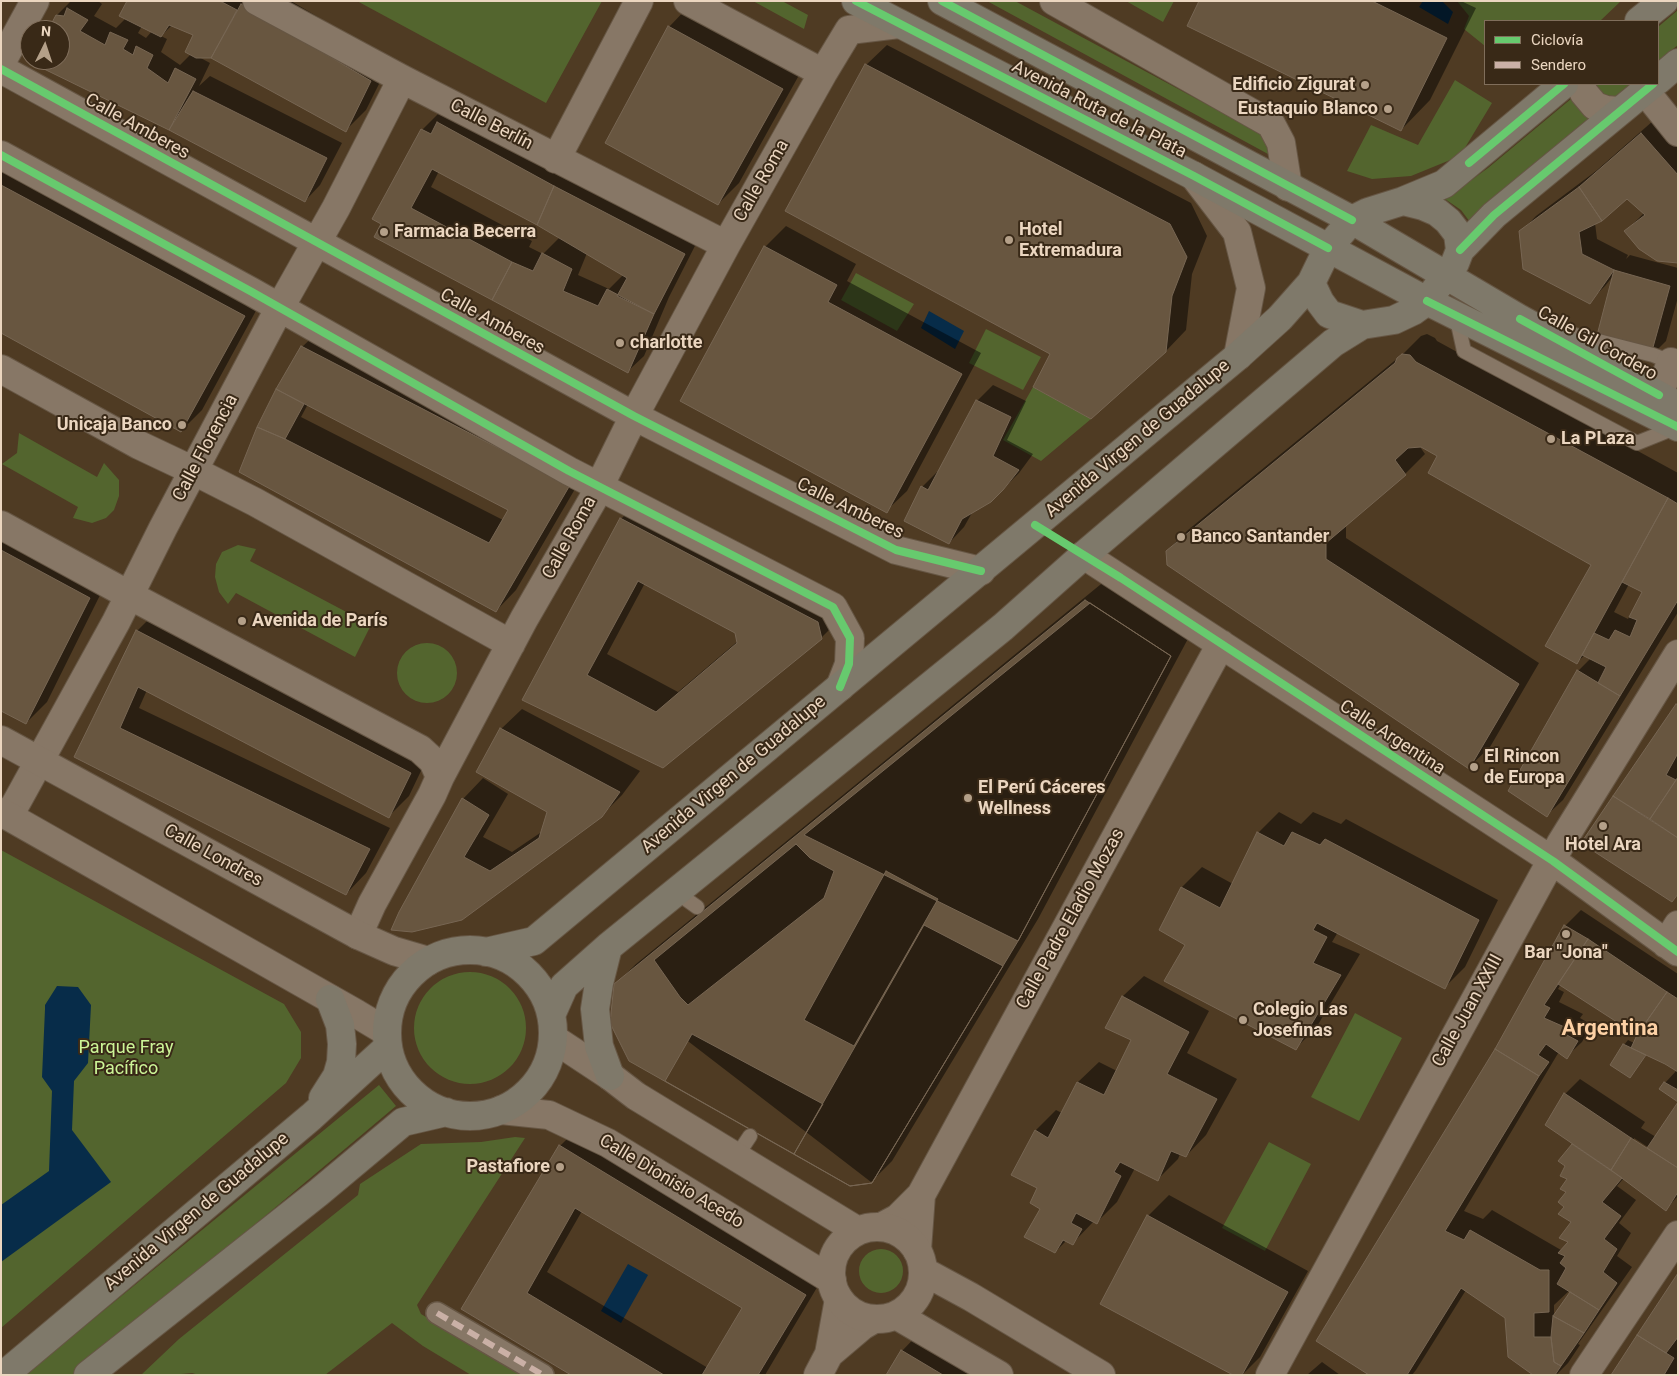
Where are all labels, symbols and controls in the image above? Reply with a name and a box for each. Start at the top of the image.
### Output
north arrow [20,20,70,70]
legend [1484,20,1659,85]
text: N [40,23,51,39]
text: Ciclovía [1531,31,1584,49]
street label: Avenida Ruta de la Plata [1008,56,1190,164]
text: Sendero [1531,56,1586,74]
place label: Edificio Zigurat [1232,74,1355,96]
marker: Edificio Zigurat [1359,79,1371,91]
street label: Calle Amberes [81,89,193,165]
street label: Calle Berlín [446,95,536,155]
place label: Eustaquio Blanco [1238,98,1378,120]
marker: Eustaquio Blanco [1382,103,1394,115]
street label: Calle Roma [730,136,794,226]
place label: Hotel Extremadura [1019,219,1122,262]
place label: Farmacia Becerra [394,221,536,243]
marker: Farmacia Becerra [378,226,390,238]
marker: Hotel Extremadura [1003,234,1015,246]
street label: Calle Amberes [436,284,548,360]
street label: Calle Gil Cordero [1533,302,1661,386]
place label: charlotte [630,332,703,354]
marker: charlotte [614,337,626,349]
street label: Avenida Virgen de Guadalupe [1041,356,1235,522]
street label: Calle Florencia [169,391,243,505]
place label: Unicaja Banco [57,414,172,436]
marker: Unicaja Banco [176,419,188,431]
place label: La PLaza [1561,428,1635,450]
marker: La PLaza [1545,433,1557,445]
street label: Calle Amberes [793,474,907,544]
street label: Calle Roma [538,493,602,583]
place label: Banco Santander [1191,526,1329,548]
marker: Banco Santander [1175,531,1187,543]
place label: Avenida de París [252,610,388,632]
marker: Avenida de París [236,615,248,627]
street label: Avenida Virgen de Guadalupe [637,692,831,858]
street label: Calle Argentina [1335,696,1449,780]
place label: El Rincon de Europa [1484,746,1565,789]
marker: El Rincon de Europa [1468,761,1480,773]
place label: El Perú Cáceres Wellness [978,777,1106,820]
marker: El Perú Cáceres Wellness [962,792,974,804]
street label: Calle Londres [160,820,266,892]
marker: Hotel Ara [1597,820,1609,832]
street label: Calle Padre Eladio Mozas [1012,825,1130,1013]
place label: Hotel Ara [1565,834,1641,856]
marker: Bar "Jona" [1560,928,1572,940]
place label: Bar "Jona" [1524,942,1608,964]
street label: Calle Juan XXIII [1428,951,1508,1071]
place label: Colegio Las Josefinas [1253,999,1348,1042]
marker: Colegio Las Josefinas [1237,1014,1249,1026]
district label: Argentina [1562,1016,1658,1042]
park label: Parque Fray Pacífico [79,1037,173,1080]
street label: Avenida Virgen de Guadalupe [100,1129,294,1295]
street label: Calle Dionisio Acedo [595,1130,747,1234]
place label: Pastafiore [467,1156,550,1178]
marker: Pastafiore [554,1161,566,1173]

